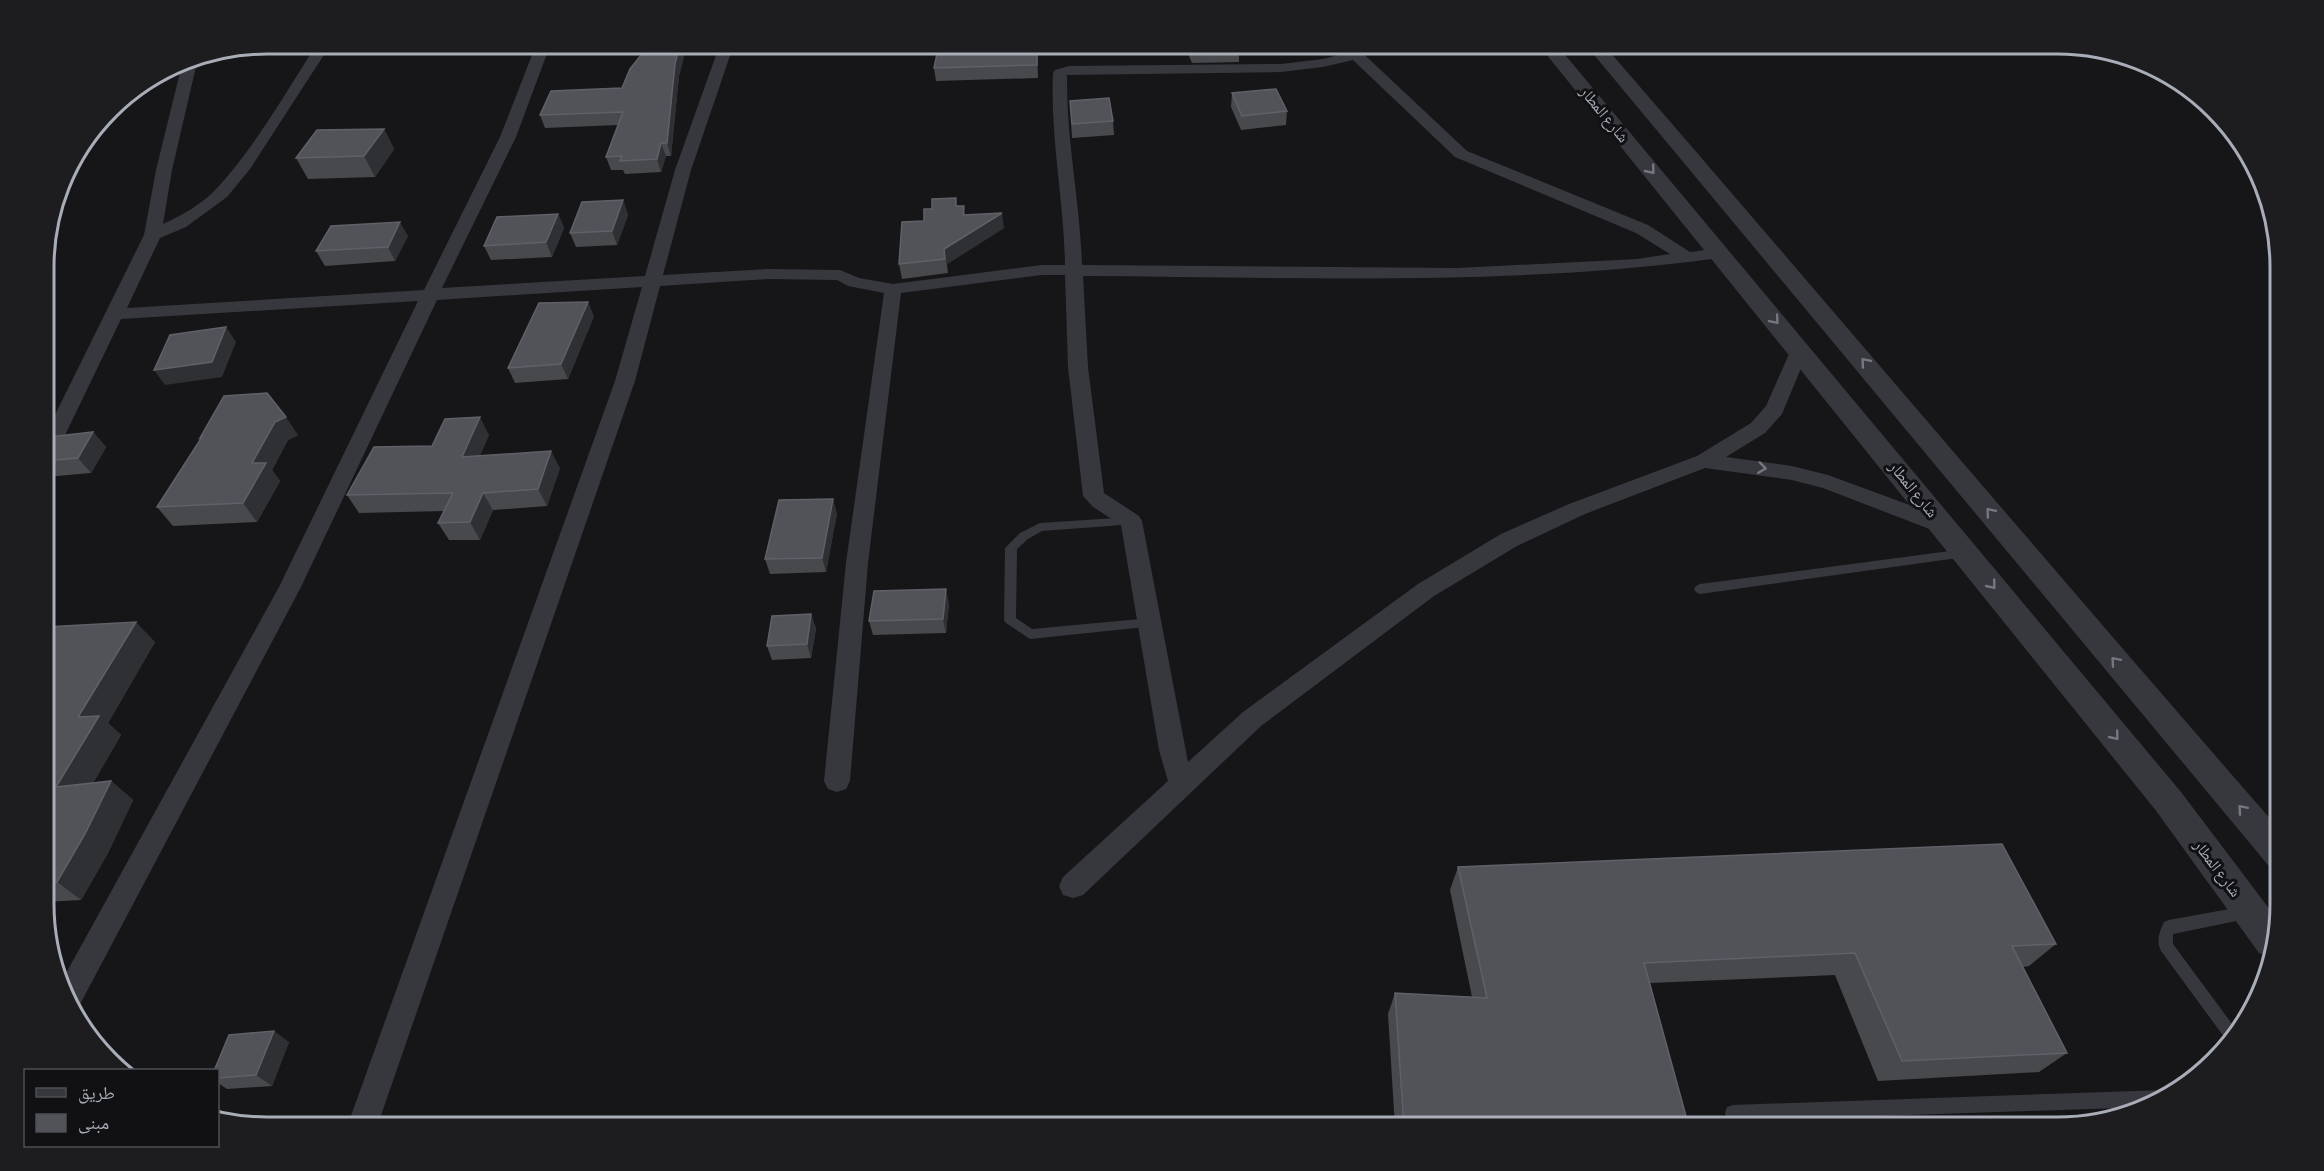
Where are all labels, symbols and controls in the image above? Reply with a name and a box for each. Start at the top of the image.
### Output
street label: شارع المطار [1575,82,1633,147]
one-way arrow [1643,163,1654,174]
one-way arrow [1768,313,1779,324]
one-way arrow [1861,358,1872,369]
street label: شارع المطار [1884,457,1942,522]
one-way arrow [1757,462,1766,474]
one-way arrow [1986,508,1997,519]
one-way arrow [1984,578,1995,589]
one-way arrow [2111,658,2122,668]
one-way arrow [2108,729,2119,740]
one-way arrow [2238,805,2249,816]
street label: شارع المطار [2189,835,2245,901]
legend [24,1069,219,1147]
text: طريق [78,1082,115,1104]
text: مبنى [78,1112,109,1134]

